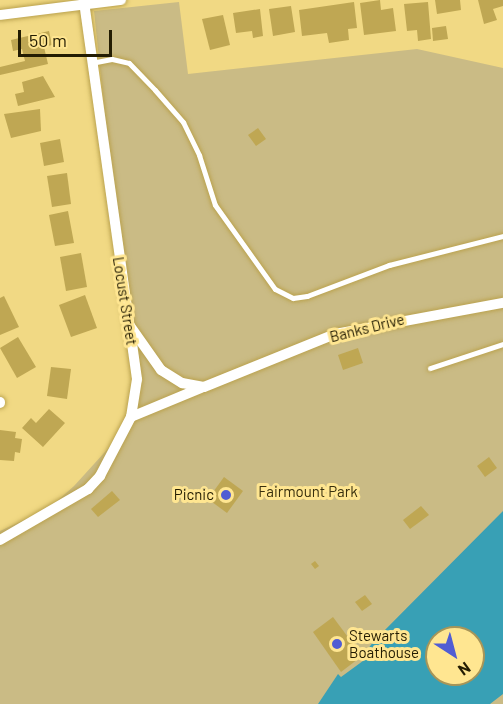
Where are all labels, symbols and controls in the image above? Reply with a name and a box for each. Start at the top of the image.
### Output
scale bar [21,18,116,56]
text: 50 m [29,29,67,51]
street label: Locust Street [109,256,141,346]
street label: Banks Drive [328,310,406,346]
park label: Fairmount Park [258,483,358,501]
place label: Picnic [174,486,214,504]
marker: Picnic [219,488,233,502]
place label: Stewarts Boathouse [349,626,419,661]
north arrow [425,626,485,686]
marker: Stewarts Boathouse [330,637,344,651]
text: N [455,659,475,680]

